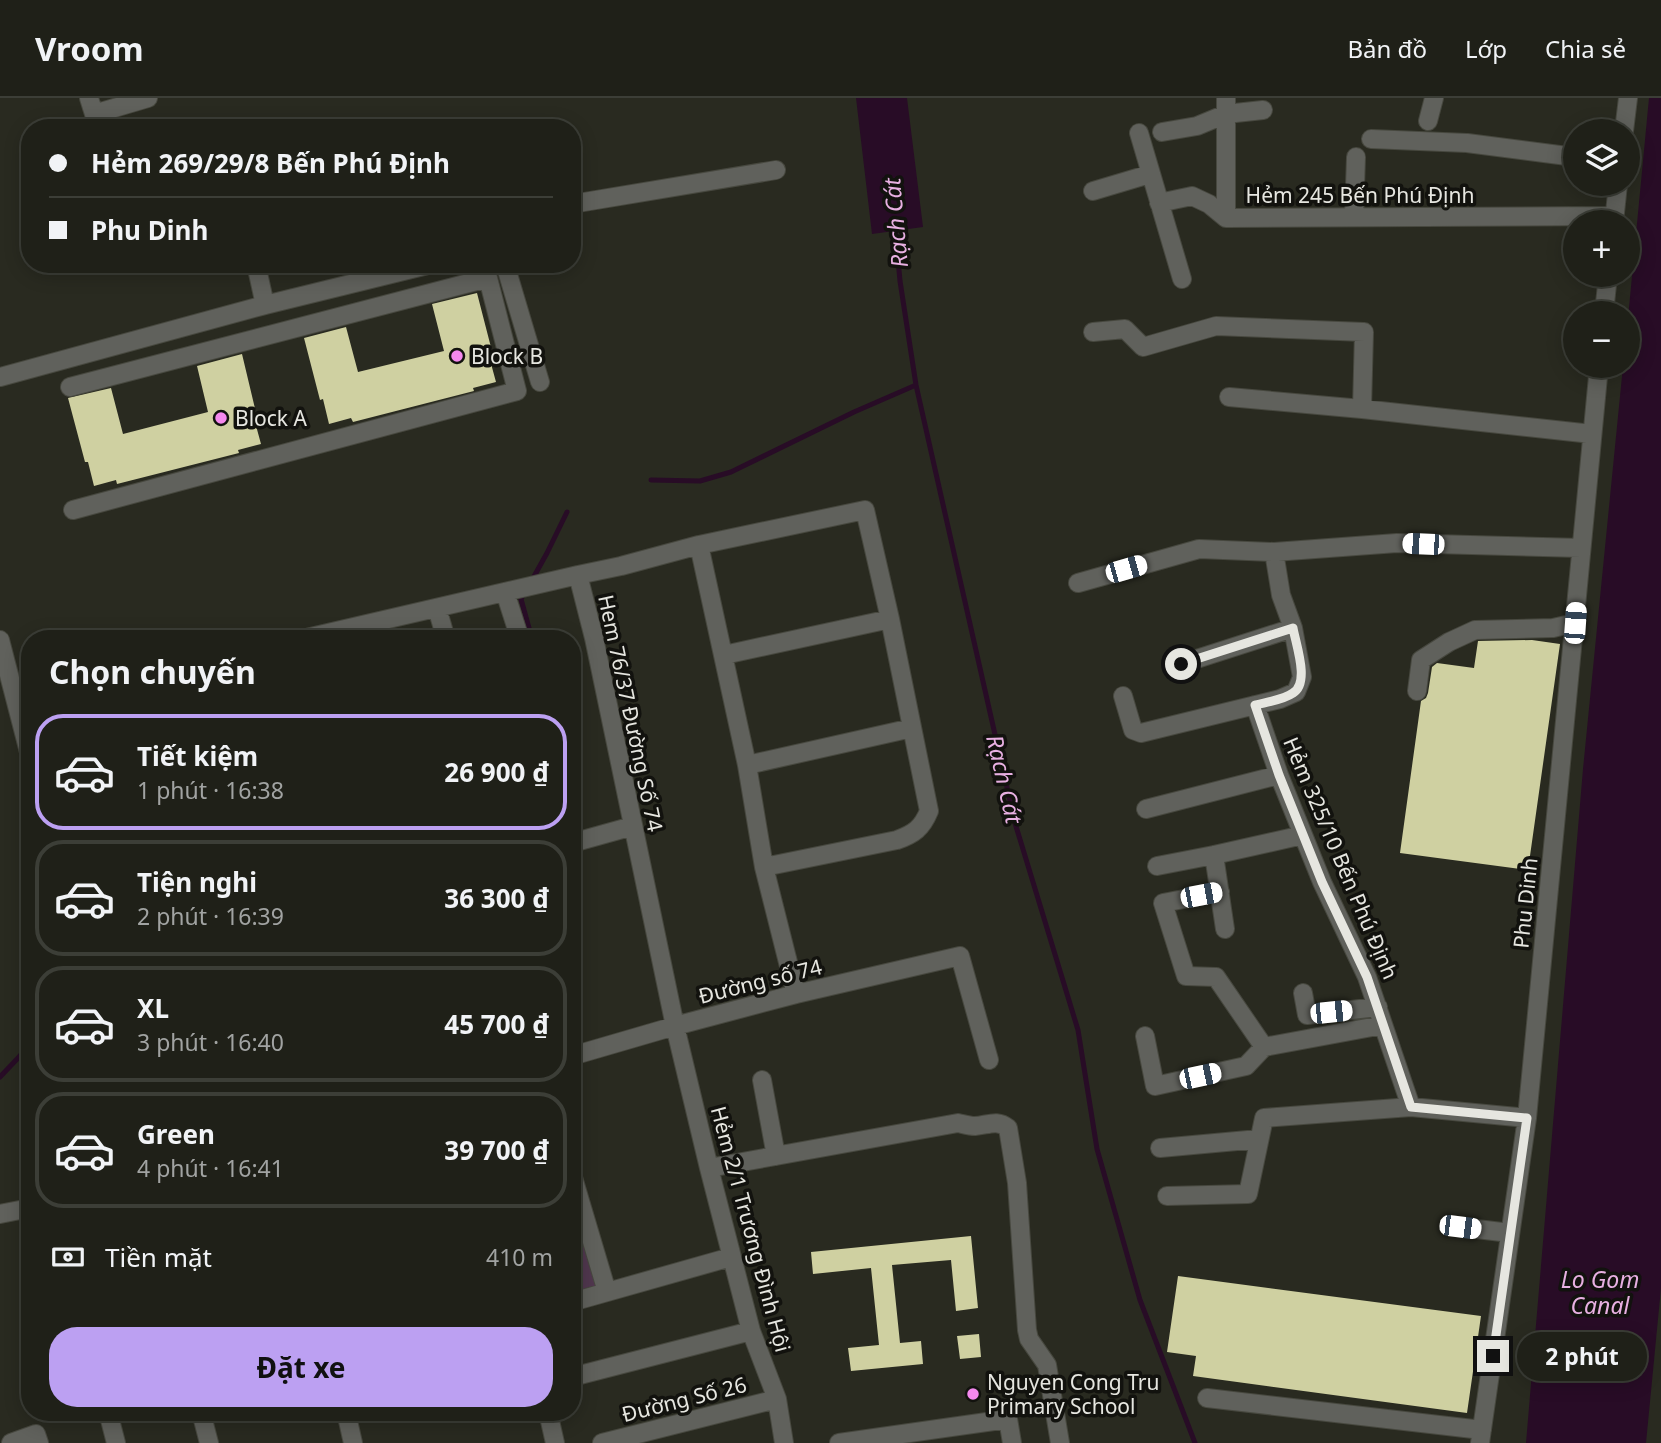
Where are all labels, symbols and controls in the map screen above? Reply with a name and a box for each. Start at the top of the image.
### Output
text: Vroom [35,26,144,71]
text: Bản đồ [1347,32,1427,65]
text: Lớp [1465,32,1507,65]
text: Chia sẻ [1545,32,1626,65]
map controls [1563,119,1640,378]
button: layers [1563,119,1640,196]
text: Hẻm 269/29/8 Bến Phú Định [91,145,450,181]
water label: Rạch Cát [875,175,915,269]
street label: Hẻm 245 Bến Phú Định [1246,181,1474,209]
button: + [1563,210,1640,287]
text: Phu Dinh [91,212,208,248]
button: − [1563,301,1640,378]
place label: Block B [471,342,543,370]
marker: Block B [449,348,465,364]
place label: Block A [235,404,308,432]
marker: Block A [213,410,229,426]
car [1402,533,1445,555]
car [1103,553,1150,585]
street label: Hem 76/37 Đường Số 74 [592,592,670,834]
car [1564,601,1587,645]
route start [1165,648,1197,680]
text: Chọn chuyến [49,650,256,693]
water label: Rạch Cát [979,731,1031,828]
street label: Hẻm 325/10 Bến Phú Định [1277,733,1405,983]
text: Tiết kiệm [137,738,258,774]
icon: car [53,741,116,804]
text: 26 900 ₫ [444,754,549,790]
text: 1 phút · 16:38 [137,774,284,806]
street label: Phu Dinh [1506,856,1544,950]
text: Tiện nghi [137,864,257,900]
icon: car [53,867,116,930]
text: 36 300 ₫ [444,880,549,916]
car [1179,881,1224,909]
text: 2 phút · 16:39 [137,900,284,932]
street label: Đường số 74 [695,952,825,1010]
text: XL [137,990,169,1026]
icon: car [53,993,116,1056]
car [1310,999,1353,1025]
text: 45 700 ₫ [444,1006,549,1042]
text: 3 phút · 16:40 [137,1026,284,1058]
car [1178,1061,1223,1091]
street label: Hẻm 2/1 Trương Đình Hội [705,1103,797,1355]
text: Green [137,1116,215,1152]
icon: car [53,1119,116,1182]
text: 39 700 ₫ [444,1132,549,1168]
text: 4 phút · 16:41 [137,1152,284,1184]
car [1438,1214,1483,1240]
icon: cash [49,1238,87,1276]
text: Tiền mặt [105,1239,212,1275]
text: 410 m [486,1241,553,1273]
water label: Lo Gom Canal [1561,1263,1639,1321]
button: Đặt xe [49,1327,553,1407]
callout: 2 phút [1518,1332,1647,1380]
route end [1477,1340,1509,1372]
text: 2 phút [1545,1340,1619,1372]
place label: Nguyen Cong Tru Primary School [987,1368,1159,1420]
street label: Đường Số 26 [619,1370,749,1428]
marker: Nguyen Cong Tru Primary School [965,1386,981,1402]

